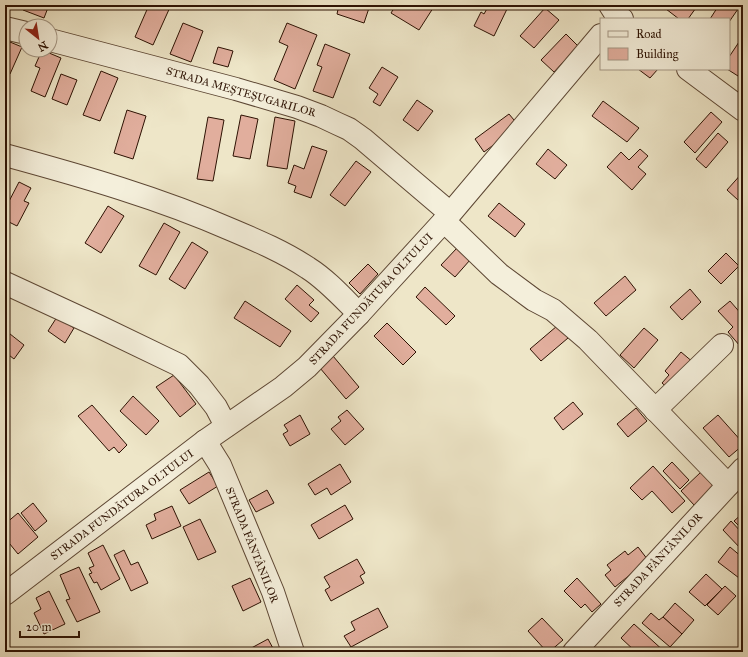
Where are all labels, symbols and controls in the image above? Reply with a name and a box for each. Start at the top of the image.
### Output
north arrow [18,18,58,58]
legend [600,18,730,70]
text: Road [636,27,662,41]
text: N [35,38,50,55]
text: Building [636,47,679,62]
street label: STRADA MEȘTEȘUGARILOR [165,64,318,120]
street label: STRADA FUNDĂTURA OLTULUI [306,230,436,368]
street label: STRADA FUNDĂTURA OLTULUI [48,447,196,563]
street label: STRADA FÂNTÂNILOR [223,485,281,605]
street label: STRADA FÂNTÂNILOR [611,510,705,610]
scale bar [20,613,79,639]
text: 20 m [26,620,52,634]

